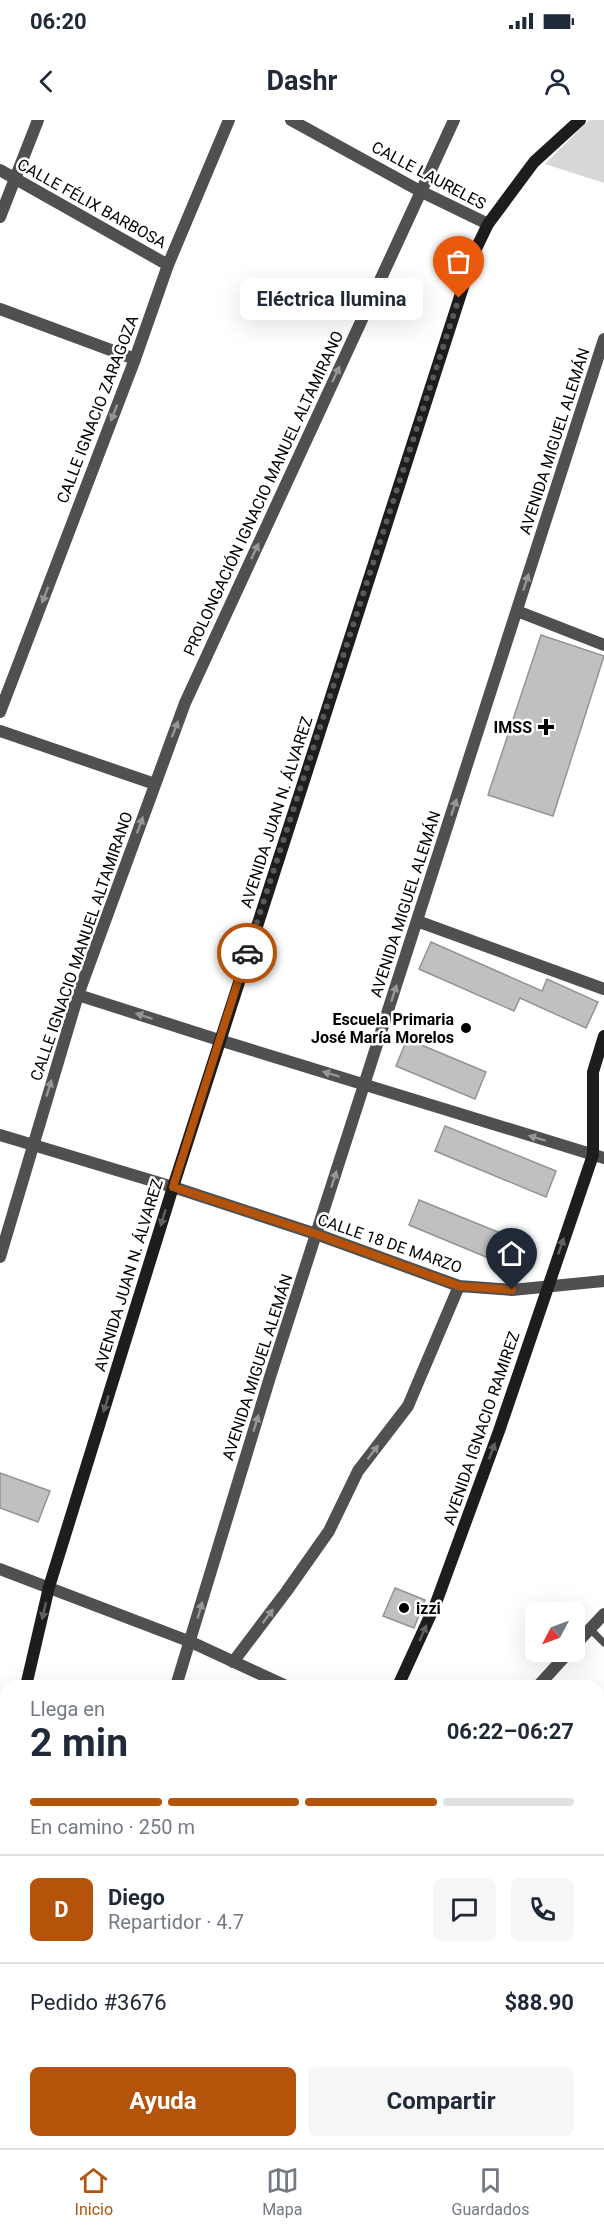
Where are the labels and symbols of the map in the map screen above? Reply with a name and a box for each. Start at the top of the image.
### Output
street label: CALLE LAURELES [368,137,489,214]
street label: CALLE FÉLIX BARBOSA [14,155,170,253]
pin [433,236,484,298]
callout: Eléctrica Ilumina [240,277,423,319]
street label: CALLE IGNACIO ZARAGOZA [53,312,142,506]
street label: PROLONGACIÓN IGNACIO MANUEL ALTAMIRANO [179,327,347,659]
street label: AVENIDA MIGUEL ALEMÁN [515,346,594,537]
one-way arrow [331,365,341,383]
one-way arrow [109,404,119,422]
one-way arrow [250,543,259,560]
one-way arrow [522,573,531,591]
one-way arrow [39,587,49,605]
street label: AVENIDA JUAN N. ÁLVAREZ [236,714,316,910]
place label: IMSS [494,718,532,737]
marker: IMSS [537,718,555,736]
one-way arrow [171,720,181,738]
one-way arrow [449,798,459,816]
street label: CALLE IGNACIO MANUEL ALTAMIRANO [26,809,137,1083]
street label: AVENIDA MIGUEL ALEMÁN [366,809,445,1000]
one-way arrow [135,815,145,833]
courier [217,923,277,983]
one-way arrow [390,984,399,1002]
place label: Escuela Primaria José María Morelos [311,1010,454,1047]
one-way arrow [135,1011,153,1021]
marker: Escuela Primaria José María Morelos [459,1021,473,1035]
one-way arrow [322,1069,340,1078]
one-way arrow [45,1079,55,1097]
one-way arrow [528,1133,546,1142]
one-way arrow [330,1170,340,1188]
street label: AVENIDA JUAN N. ÁLVAREZ [90,1177,167,1374]
one-way arrow [158,1209,167,1227]
street label: CALLE 18 DE MARZO [315,1210,465,1277]
pin [486,1228,537,1290]
one-way arrow [556,1237,566,1255]
street label: AVENIDA MIGUEL ALEMÁN [218,1272,297,1463]
street label: AVENIDA IGNACIO RAMIREZ [439,1329,524,1528]
one-way arrow [101,1395,110,1413]
one-way arrow [252,1414,261,1432]
one-way arrow [487,1442,497,1460]
one-way arrow [366,1444,378,1459]
place label: izzi [416,1599,441,1618]
one-way arrow [196,1601,205,1619]
marker: izzi [397,1601,411,1615]
one-way arrow [38,1602,48,1620]
north arrow [525,1602,585,1662]
one-way arrow [262,1608,274,1623]
one-way arrow [419,1624,428,1642]

